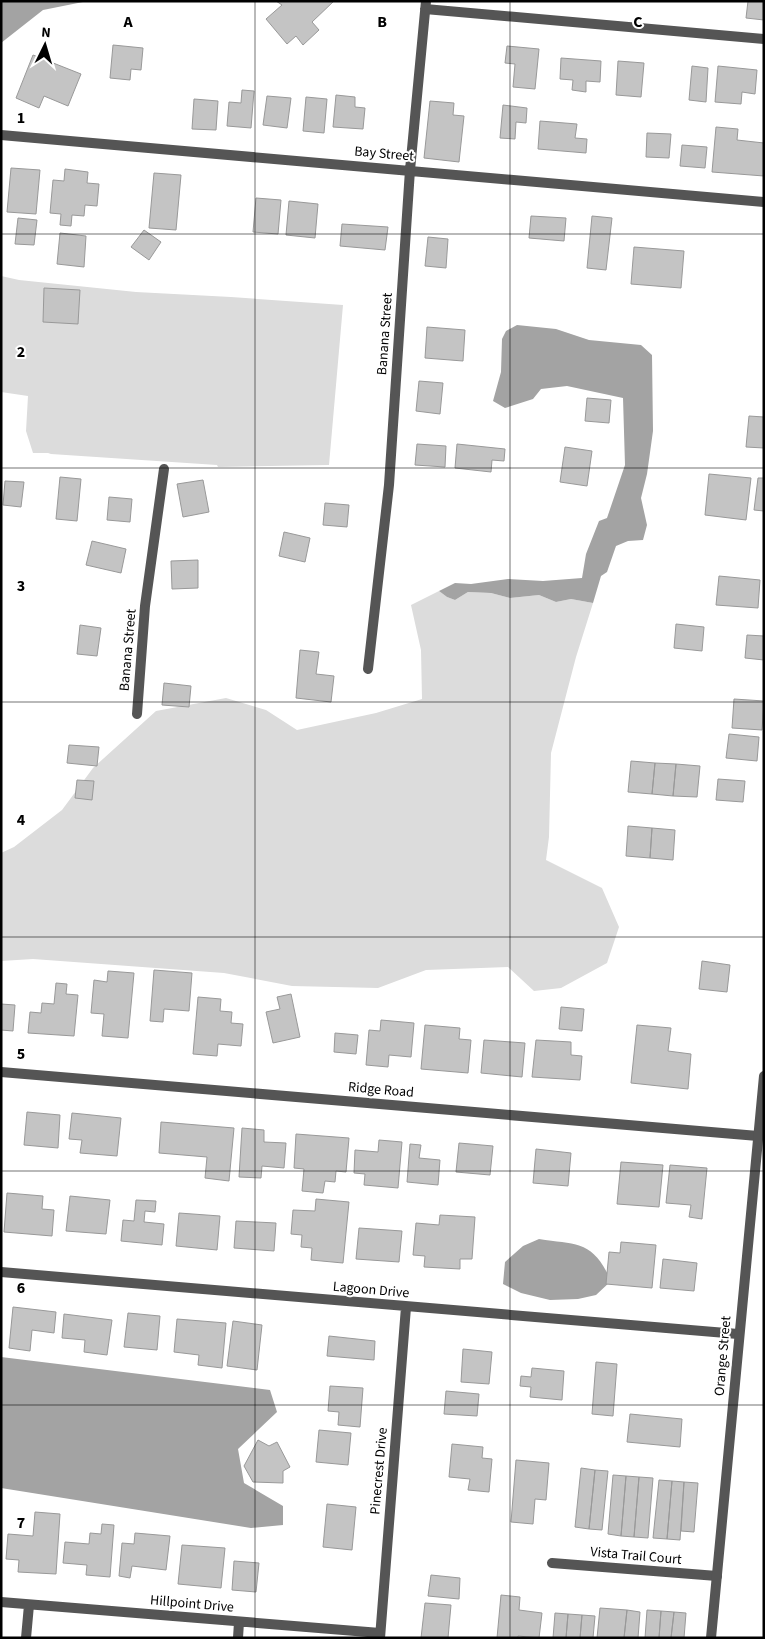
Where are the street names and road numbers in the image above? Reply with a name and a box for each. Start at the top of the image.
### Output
street label: Bay Street [353,141,415,167]
street label: Banana Street [372,292,398,376]
street label: Banana Street [114,608,142,692]
street label: Ridge Road [347,1077,415,1103]
street label: Lagoon Drive [332,1277,410,1303]
street label: Orange Street [710,1315,736,1397]
street label: Pinecrest Drive [365,1427,393,1515]
street label: Vista Trail Court [590,1542,683,1570]
street label: Hillpoint Drive [149,1590,235,1618]

